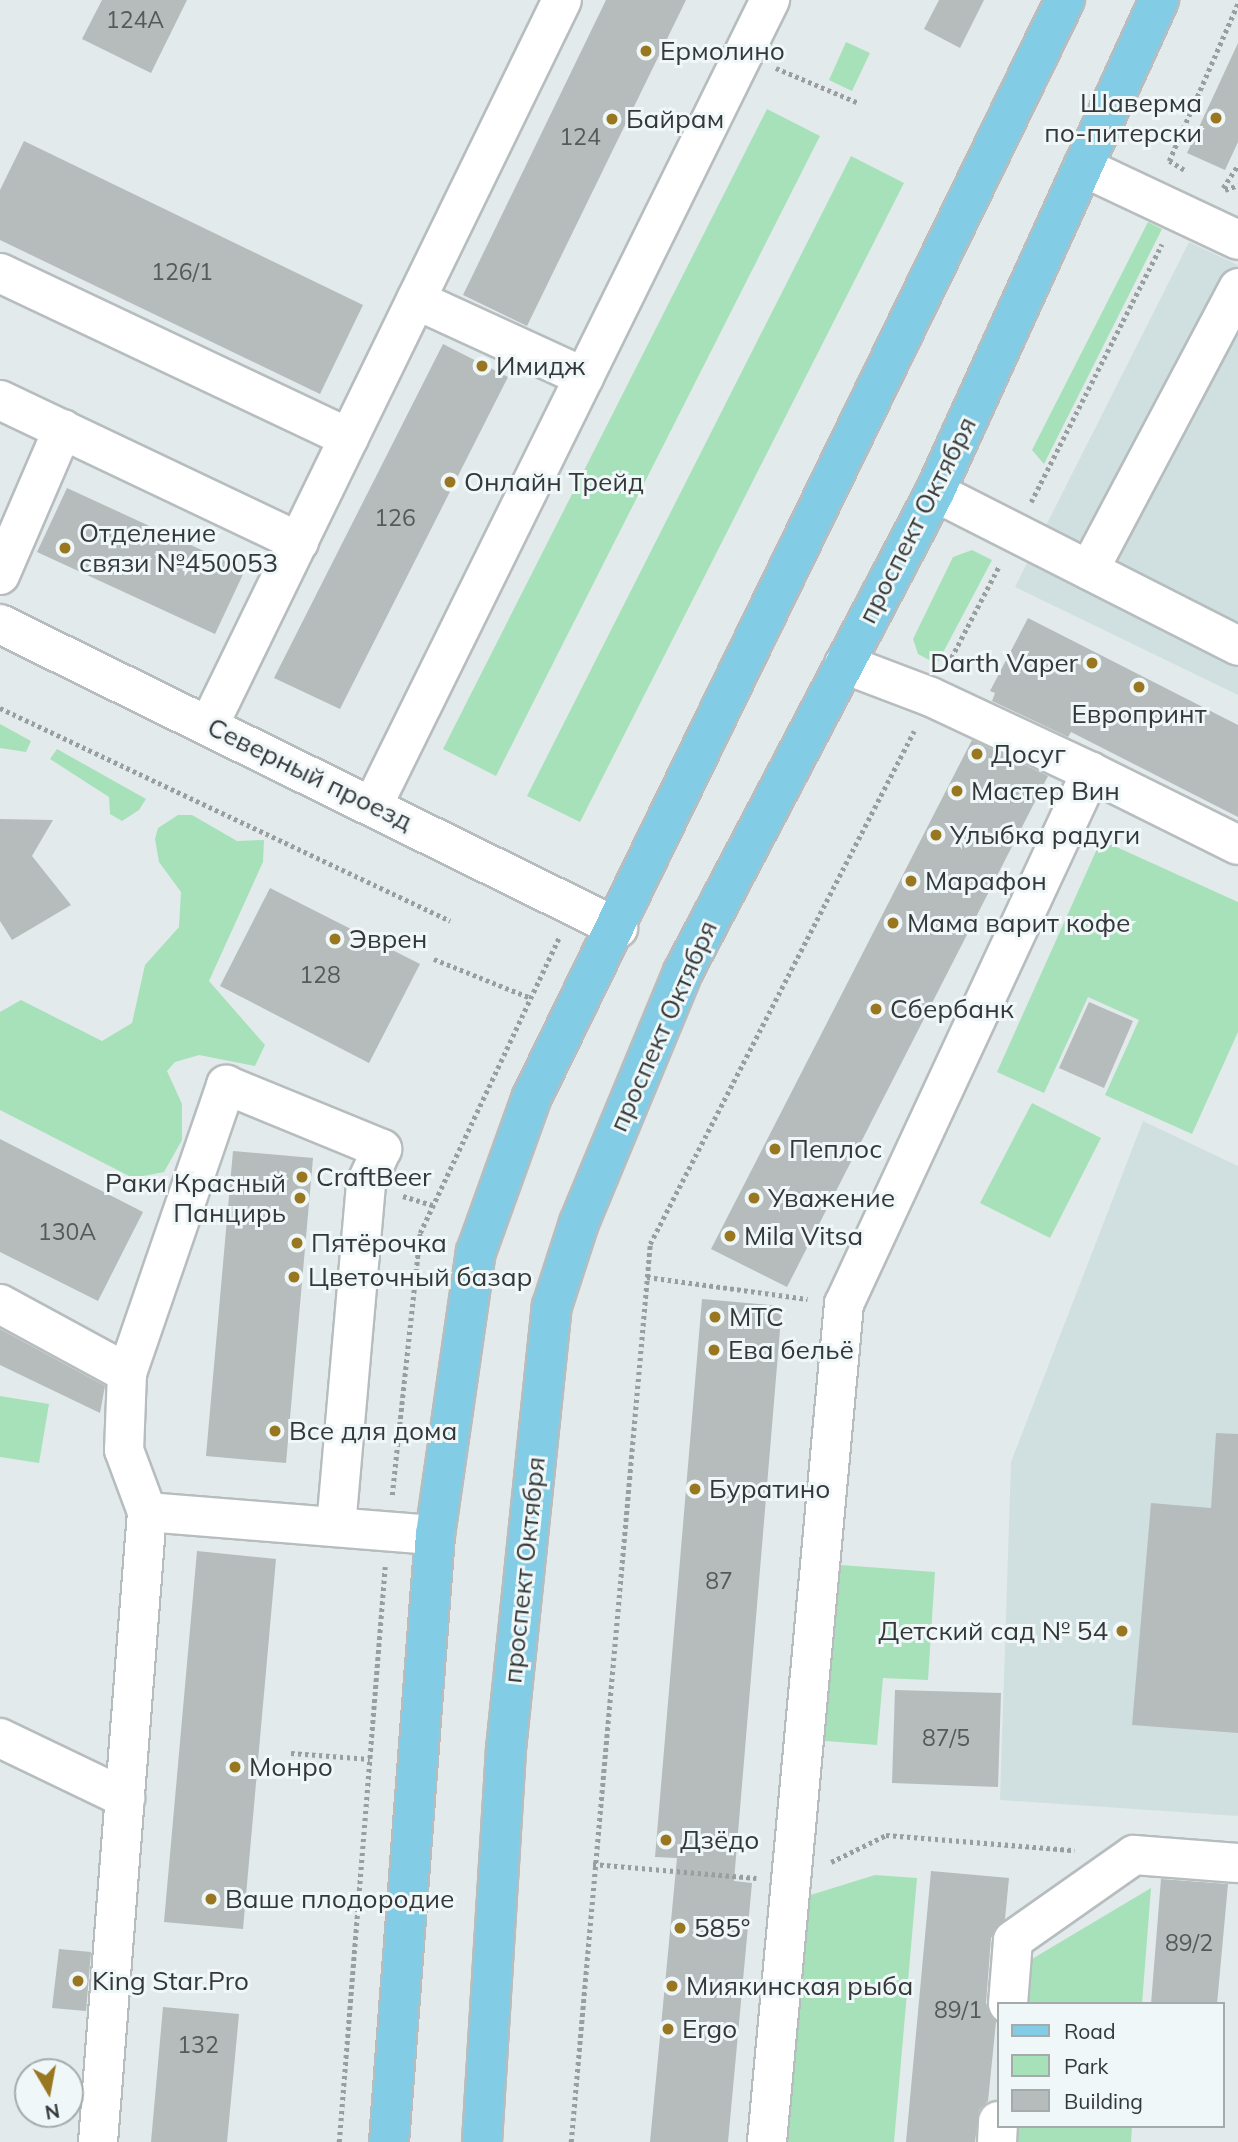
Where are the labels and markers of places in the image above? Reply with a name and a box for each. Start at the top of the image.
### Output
place label: Ермолино [660,35,785,67]
marker: Ермолино [638,43,654,59]
place label: Шаверма по-питерски [1044,87,1202,148]
place label: Байрам [626,103,724,135]
marker: Шаверма по-питерски [1208,110,1224,126]
marker: Байрам [604,111,620,127]
place label: Имидж [496,350,585,382]
marker: Имидж [474,358,490,374]
place label: Онлайн Трейд [464,466,644,498]
marker: Онлайн Трейд [442,474,458,490]
place label: Отделение связи №450053 [79,517,278,578]
marker: Отделение связи №450053 [57,540,73,556]
place label: Darth Vaper [930,647,1078,679]
marker: Darth Vaper [1084,655,1100,671]
marker: Европринт [1131,679,1147,695]
place label: Европринт [1072,698,1206,730]
place label: Досуг [991,738,1066,770]
marker: Досуг [969,746,985,762]
place label: Мастер Вин [971,775,1120,807]
marker: Мастер Вин [949,783,965,799]
place label: Улыбка радуги [950,819,1140,851]
marker: Улыбка радуги [928,827,944,843]
place label: Марафон [925,865,1047,897]
marker: Марафон [903,873,919,889]
place label: Мама варит кофе [907,907,1130,939]
marker: Мама варит кофе [885,915,901,931]
place label: Эврен [349,923,427,955]
marker: Эврен [327,931,343,947]
place label: Сбербанк [890,993,1014,1025]
marker: Сбербанк [868,1001,884,1017]
place label: Пеплос [789,1133,882,1165]
marker: Пеплос [767,1141,783,1157]
place label: CraftBeer [316,1161,431,1193]
place label: Раки Красный Панцирь [105,1167,286,1228]
marker: CraftBeer [294,1169,310,1185]
place label: Уважение [768,1182,895,1214]
marker: Раки Красный Панцирь [292,1190,308,1206]
marker: Уважение [746,1190,762,1206]
place label: Mila Vitsa [744,1220,863,1252]
place label: Пятёрочка [311,1227,447,1259]
marker: Mila Vitsa [722,1228,738,1244]
marker: Пятёрочка [289,1235,305,1251]
place label: Цветочный базар [308,1261,532,1293]
marker: Цветочный базар [286,1269,302,1285]
place label: МТС [729,1301,784,1333]
marker: МТС [707,1309,723,1325]
place label: Ева бельё [728,1334,854,1366]
marker: Ева бельё [706,1342,722,1358]
place label: Все для дома [289,1415,457,1447]
marker: Все для дома [267,1423,283,1439]
place label: Буратино [709,1473,830,1505]
marker: Буратино [687,1481,703,1497]
place label: Детский сад № 54 [878,1615,1108,1647]
marker: Детский сад № 54 [1114,1623,1130,1639]
place label: Монро [249,1751,333,1783]
marker: Монро [227,1759,243,1775]
place label: Дзёдо [680,1824,759,1856]
marker: Дзёдо [658,1832,674,1848]
place label: Ваше плодородие [225,1883,454,1915]
marker: Ваше плодородие [203,1891,219,1907]
place label: 585° [694,1912,750,1944]
marker: 585° [672,1920,688,1936]
place label: King Star.Pro [92,1965,249,1997]
place label: Миякинская рыба [686,1970,913,2002]
marker: King Star.Pro [70,1973,86,1989]
marker: Миякинская рыба [664,1978,680,1994]
place label: Ergo [682,2013,737,2045]
marker: Ergo [660,2021,676,2037]

